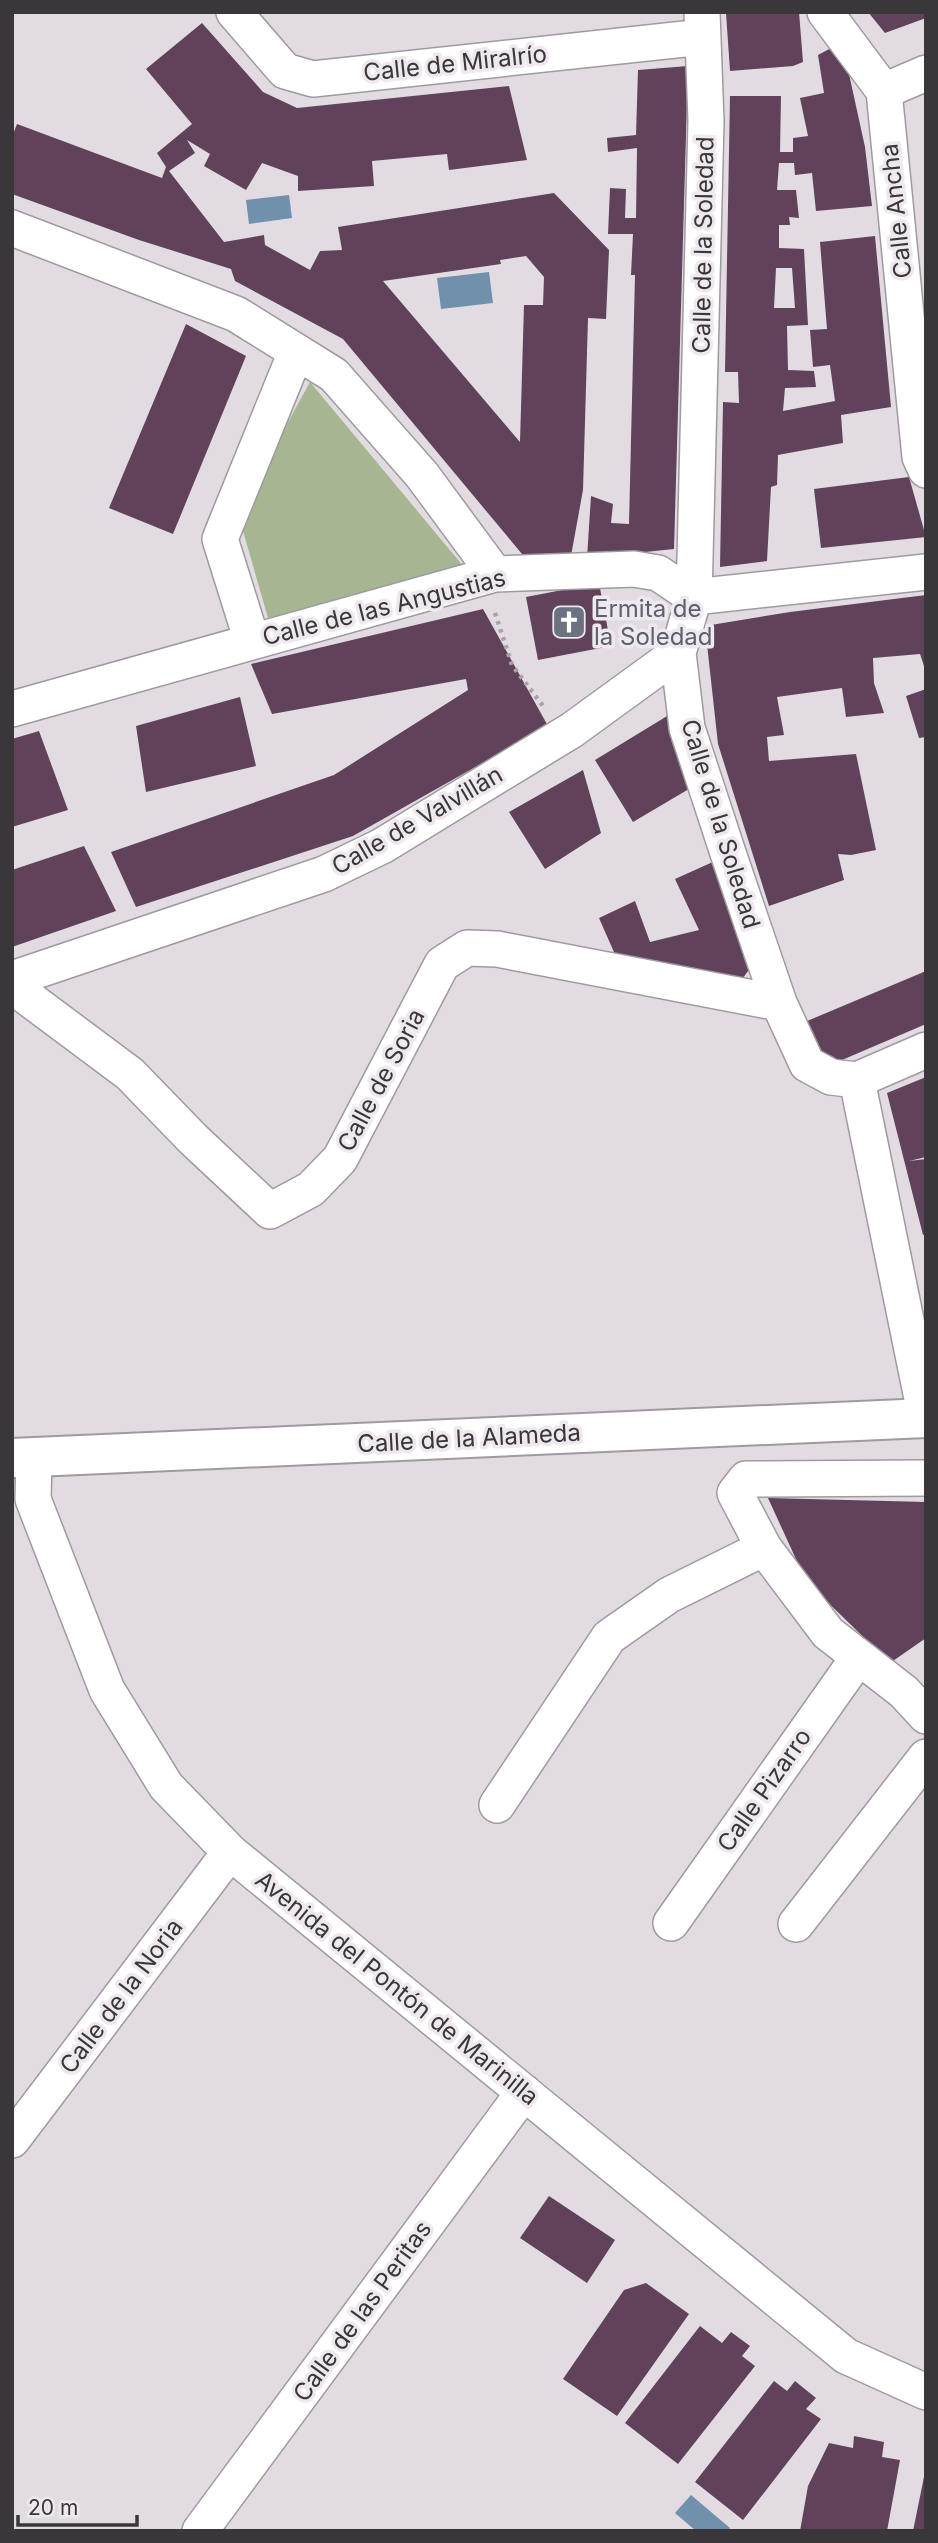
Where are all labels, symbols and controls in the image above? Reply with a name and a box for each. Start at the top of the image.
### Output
street label: Calle de Miralrío [362,39,548,87]
street label: Calle de la Soledad [687,136,719,354]
street label: Calle Ancha [874,142,918,280]
street label: Calle de las Angustias [259,563,509,651]
place label: Ermita de la Soledad [594,594,713,651]
church icon: Ermita de la Soledad [550,603,588,641]
street label: Calle de la Soledad [675,716,767,932]
street label: Calle de Valvillán [327,759,507,881]
street label: Calle de Soria [331,1004,431,1156]
street label: Calle de la Alameda [356,1418,582,1458]
street label: Calle Pizarro [711,1723,817,1857]
street label: Avenida del Pontón de Marinilla [250,1865,544,2111]
street label: Calle de la Noria [53,1913,189,2079]
street label: Calle de las Peritas [287,2215,437,2407]
scale bar [18,2484,136,2528]
text: 20 m [28,2495,78,2520]

